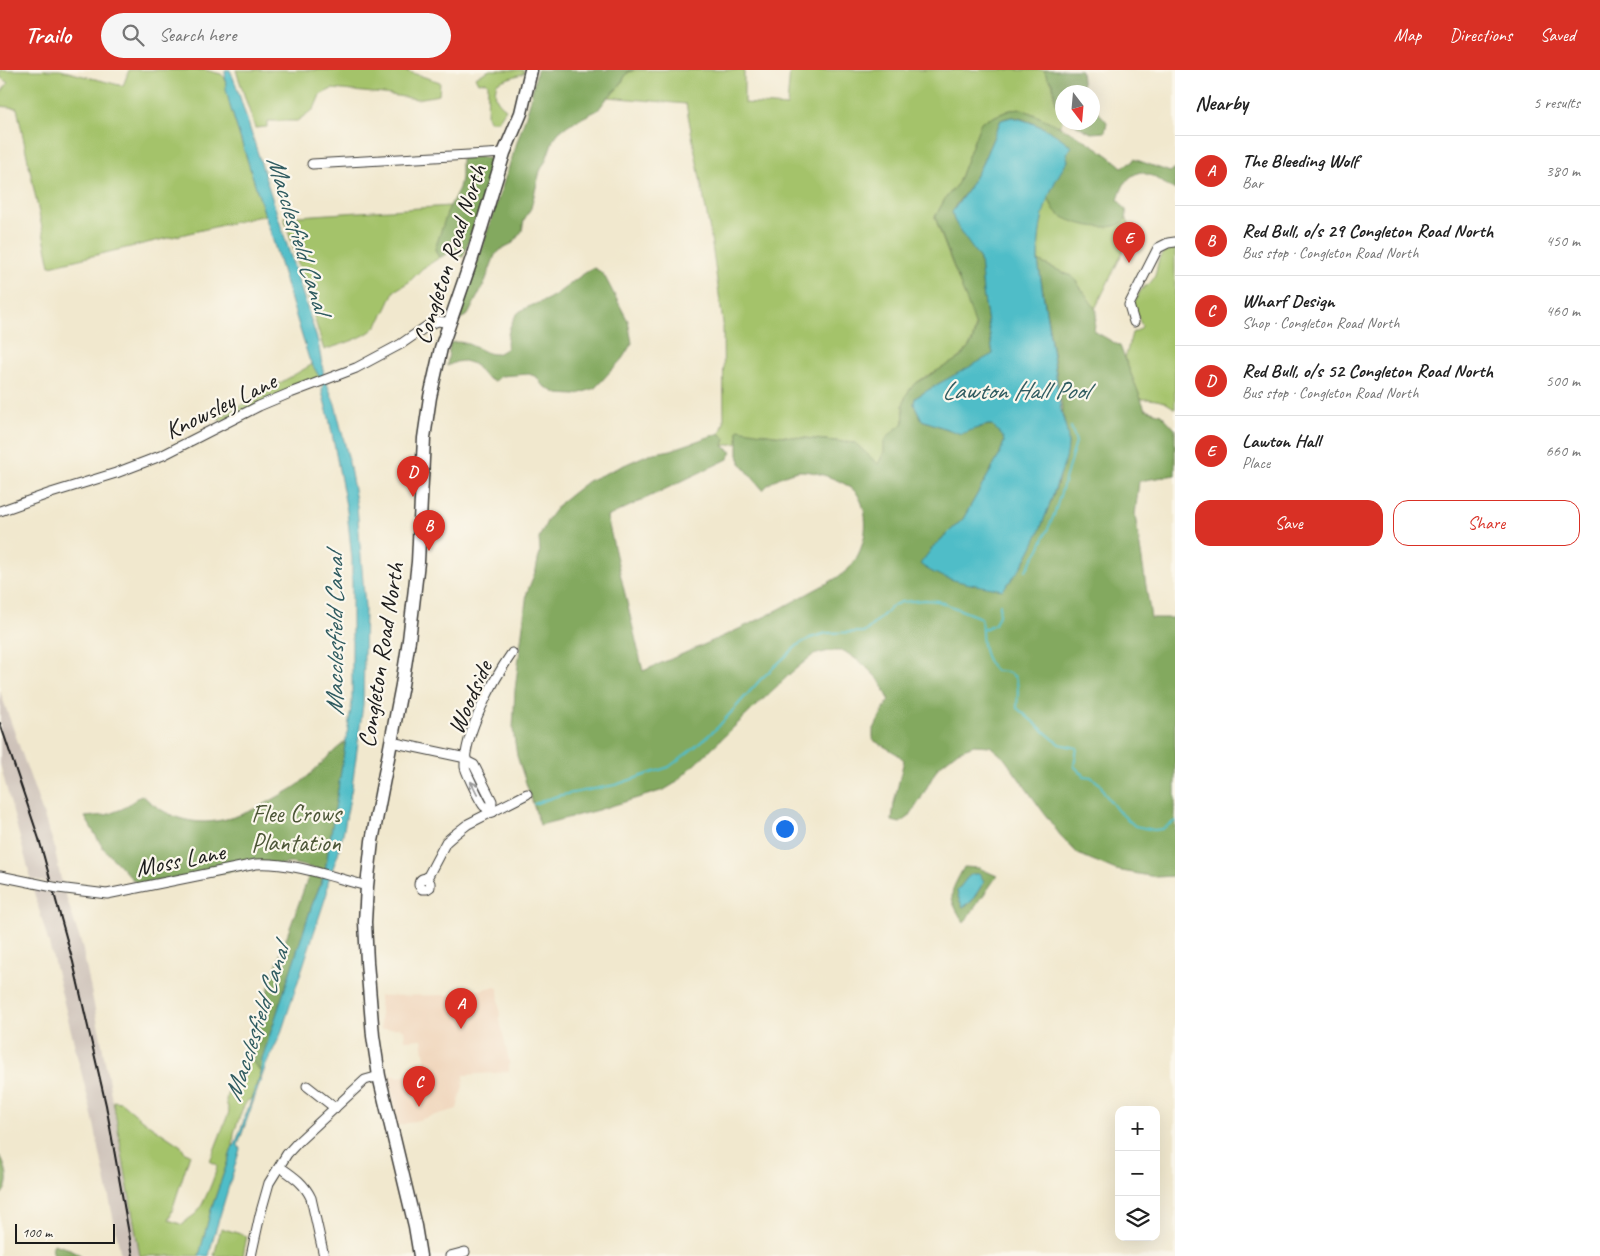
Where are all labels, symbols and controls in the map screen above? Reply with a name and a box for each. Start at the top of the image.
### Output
search box [101,13,451,58]
text: Trailo [25,20,71,50]
icon: search [119,21,147,49]
text: Search here [159,23,236,47]
text: Map [1394,24,1421,46]
text: Directions [1449,24,1512,46]
text: Saved [1540,24,1575,46]
north arrow [1055,85,1100,130]
text: Nearby [1195,90,1248,116]
text: 5 results [1533,93,1580,113]
text: The Bleeding Wolf [1242,149,1358,173]
water label: Macclesfield Canal [259,152,340,324]
street label: Congleton Road North [406,160,494,348]
text: A [1207,161,1215,181]
text: 380 m [1546,161,1580,181]
text: Bar [1242,173,1263,193]
text: Red Bull, o/s 29 Congleton Road North [1242,219,1493,243]
pin: E [1113,222,1145,263]
text: B [1207,231,1215,251]
text: 450 m [1546,231,1580,251]
text: Bus stop · Congleton Road North [1242,243,1418,263]
text: Wharf Design [1242,289,1334,313]
text: C [1207,301,1215,321]
text: 460 m [1546,301,1580,321]
text: Shop · Congleton Road North [1242,313,1400,333]
text: Red Bull, o/s 52 Congleton Road North [1242,359,1493,383]
street label: Knowsley Lane [159,364,283,447]
text: D [1206,371,1216,391]
text: 500 m [1546,371,1580,391]
water label: Lawton Hall Pool [942,374,1097,407]
text: Bus stop · Congleton Road North [1242,383,1418,403]
text: Lawton Hall [1242,429,1320,453]
text: E [1207,441,1215,461]
text: 660 m [1546,441,1580,461]
text: Place [1242,453,1270,473]
pin: D [397,456,429,497]
button: Save [1195,500,1383,546]
button: Share [1393,500,1580,546]
pin: B [413,510,445,551]
water label: Macclesfield Canal [318,546,351,716]
street label: Congleton Road North [351,560,412,750]
street label: Woodside [440,654,501,739]
one-way arrow [469,781,479,796]
park label: Flee Crows Plantation [251,798,343,859]
your location [772,816,798,842]
street label: Moss Lane [133,835,229,884]
water label: Macclesfield Canal [216,933,300,1105]
pin: A [445,988,477,1029]
pin: C [403,1066,435,1107]
map controls [1115,1106,1160,1241]
button: + [1115,1106,1160,1151]
button: − [1115,1151,1160,1196]
button: layers [1115,1196,1160,1241]
scale bar [15,1221,115,1244]
text: 100 m [22,1224,52,1241]

